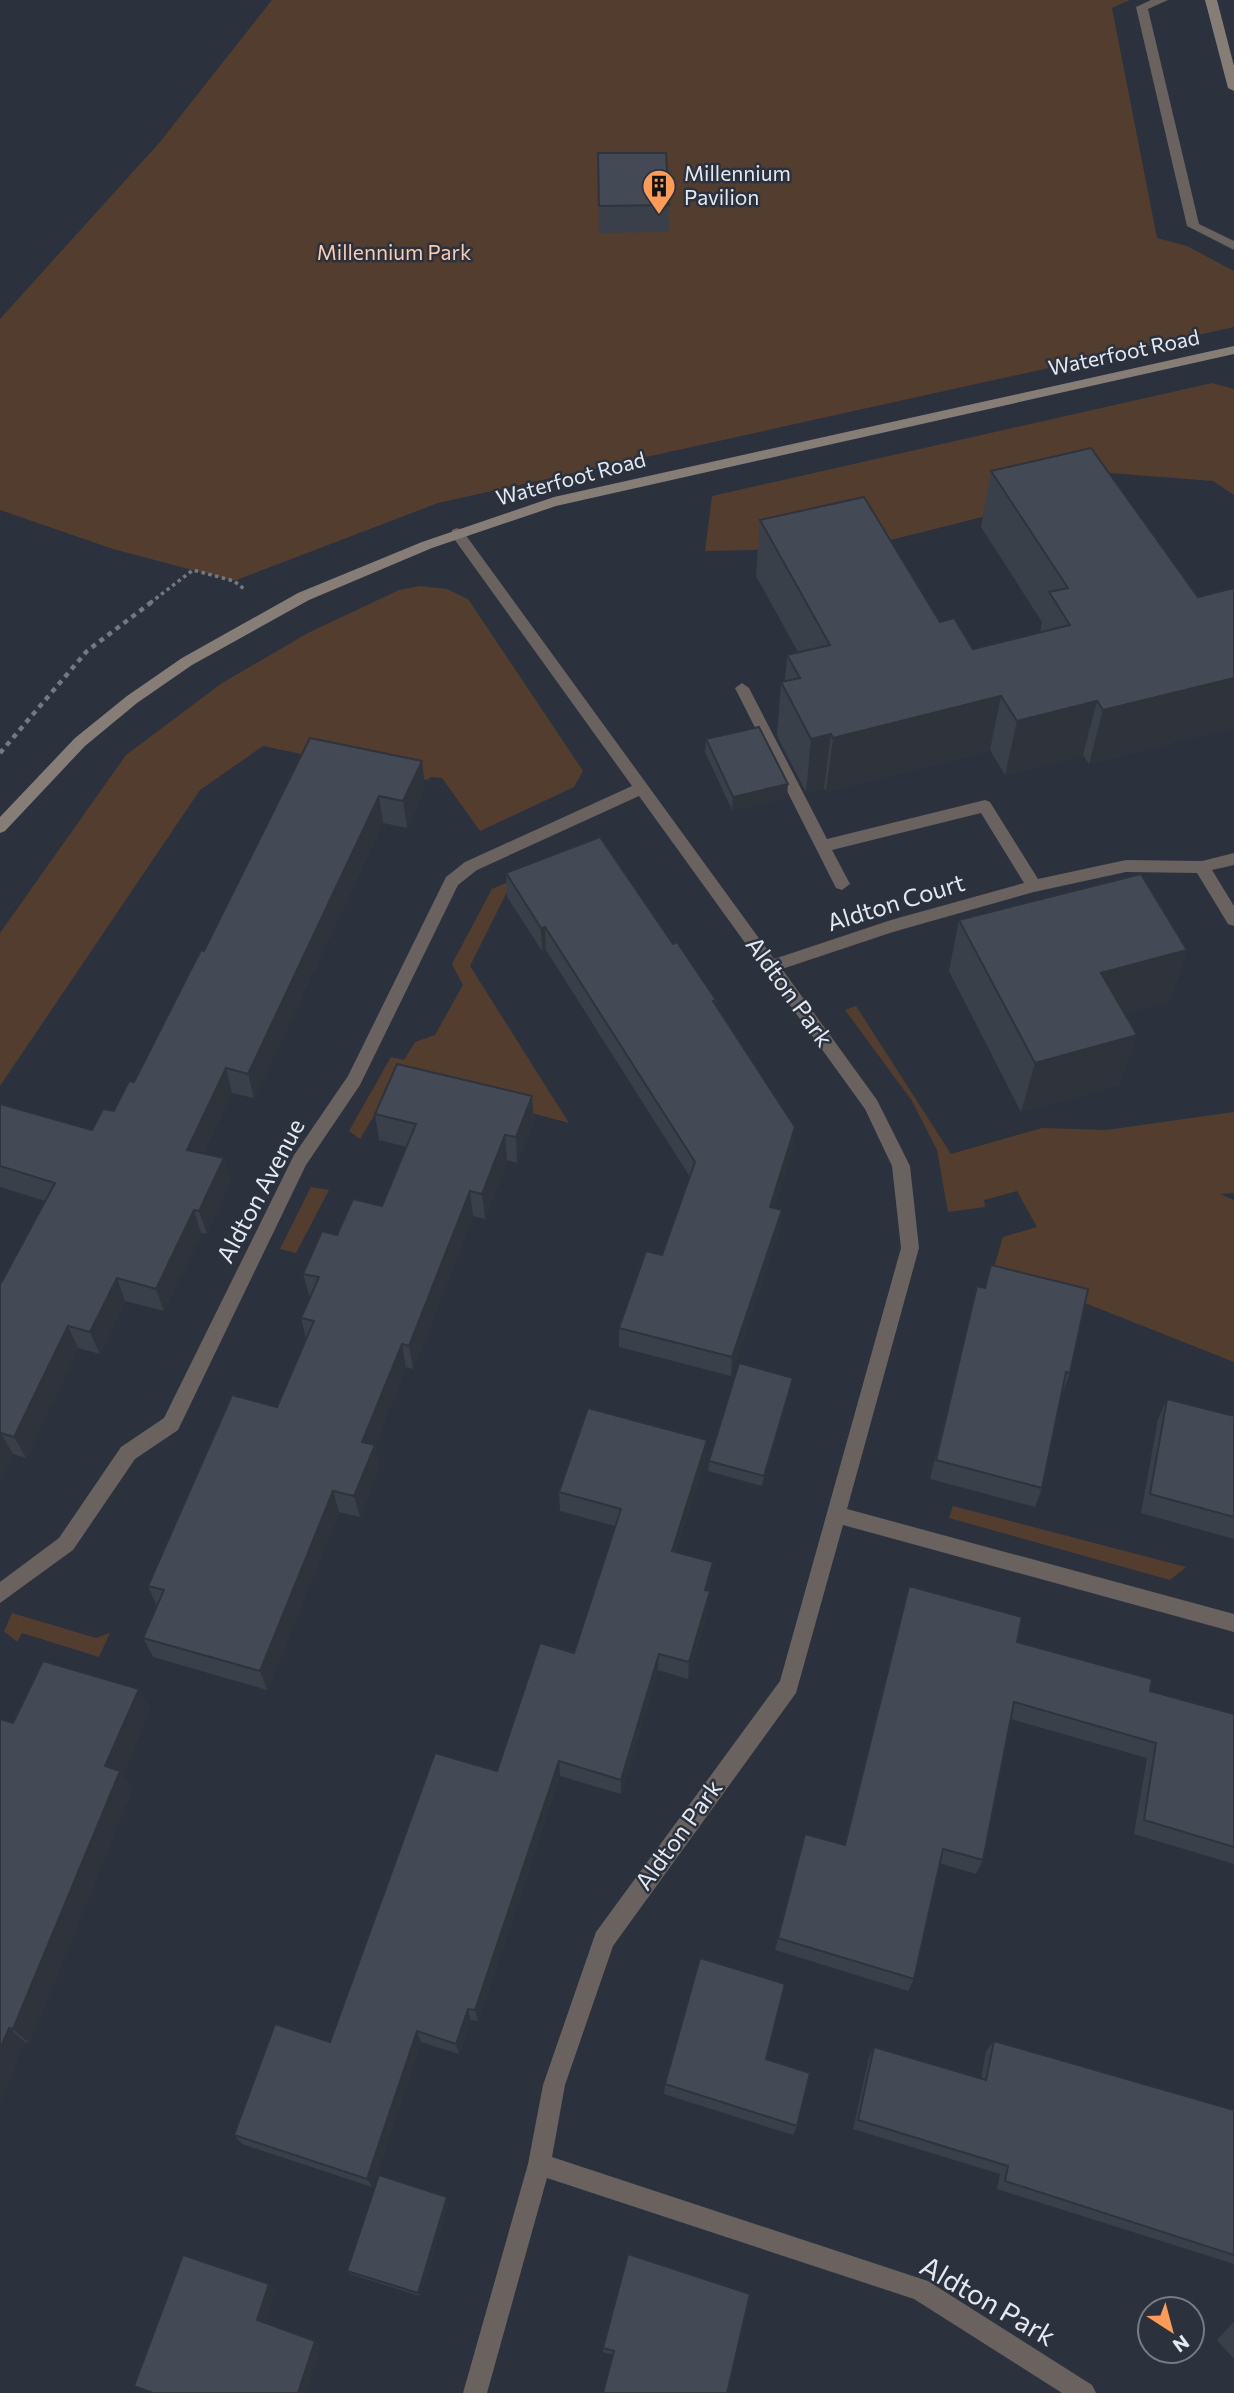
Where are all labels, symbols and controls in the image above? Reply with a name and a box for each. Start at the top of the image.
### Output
place label: Millennium Pavilion [684,160,791,209]
building icon: Millennium Pavilion [640,167,678,216]
park label: Millennium Park [317,239,471,264]
street label: Waterfoot Road [1046,323,1201,380]
street label: Waterfoot Road [493,446,648,510]
street label: Aldton Court [823,867,968,936]
street label: Aldton Park [741,930,840,1052]
street label: Aldton Avenue [210,1113,310,1267]
street label: Aldton Park [628,1773,727,1895]
street label: Aldton Park [915,2248,1062,2353]
north arrow [1136,2295,1206,2365]
text: N [1169,2331,1194,2358]

